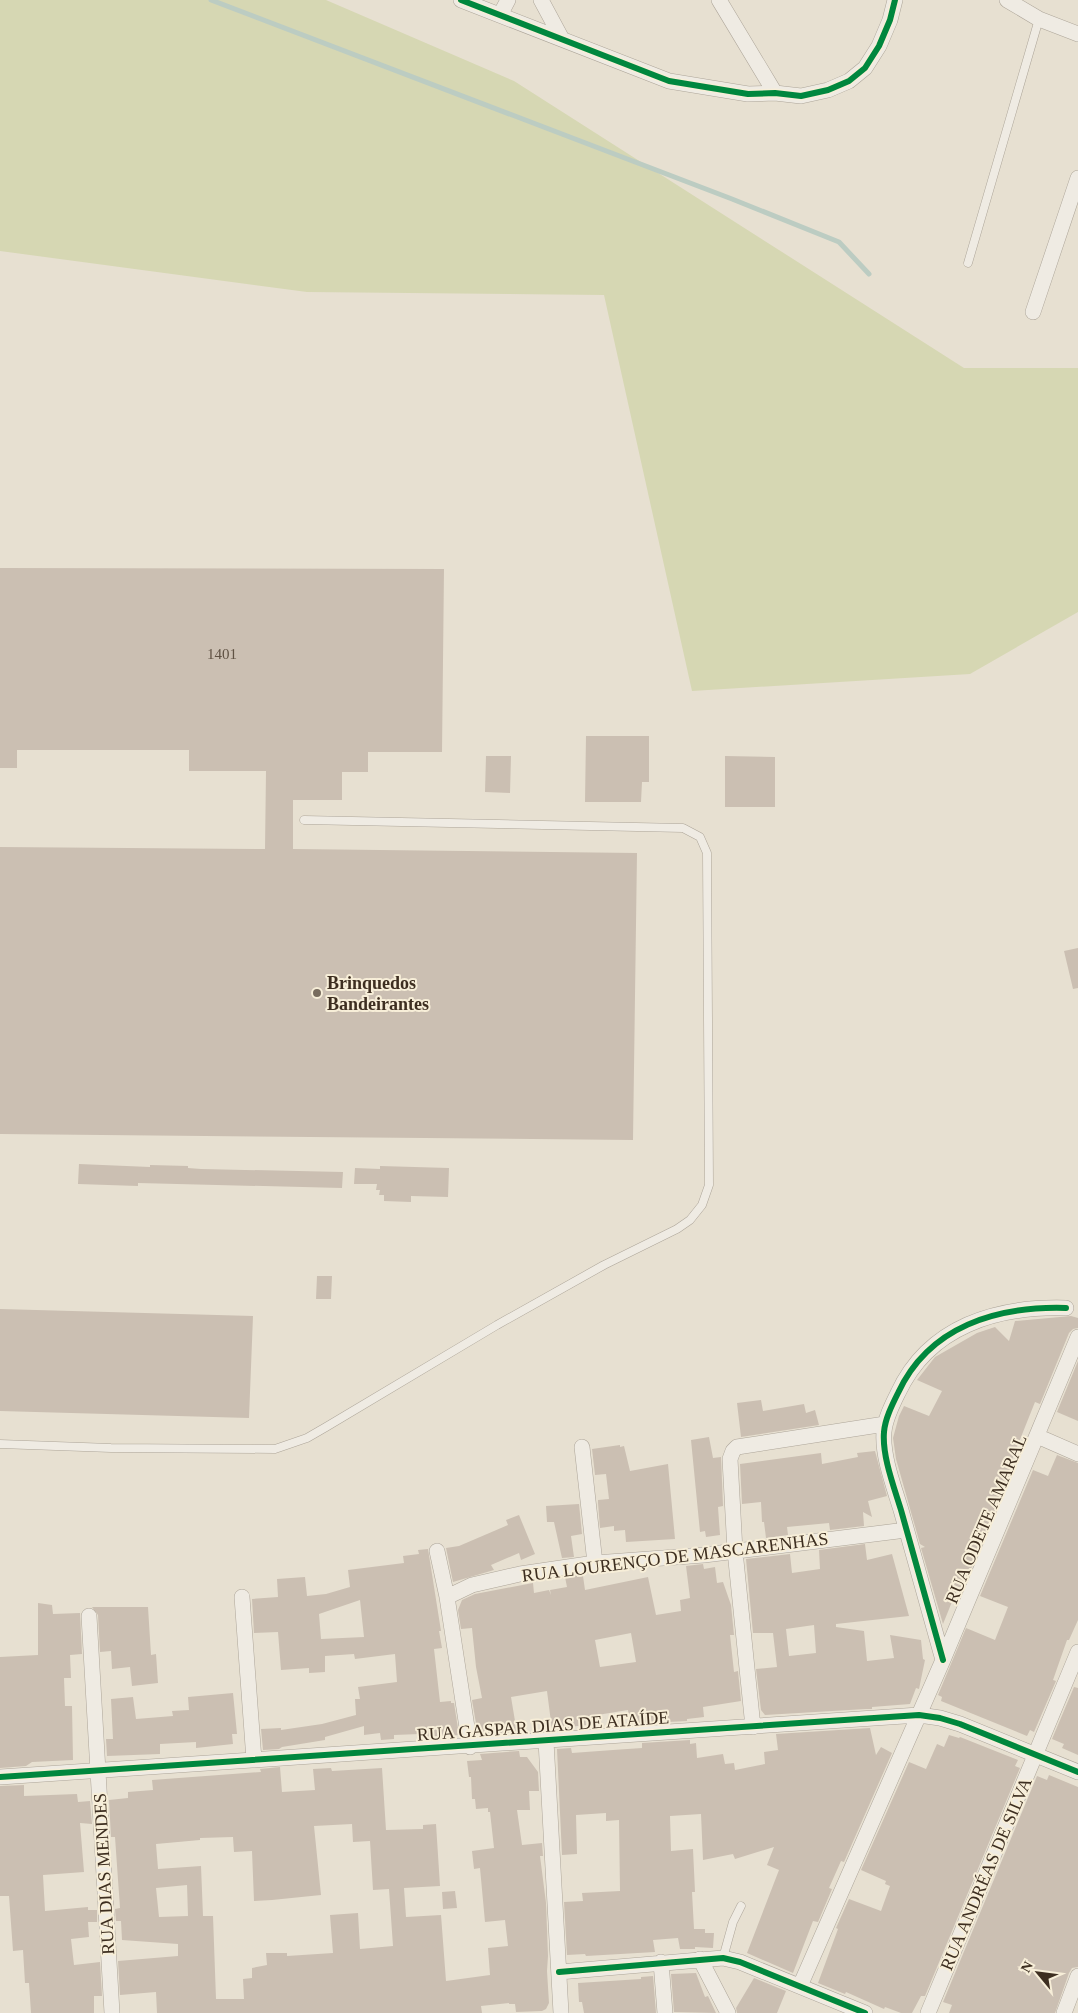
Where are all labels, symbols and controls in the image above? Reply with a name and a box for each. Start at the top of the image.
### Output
house number: 1401 [207,646,237,662]
place label: Brinquedos Bandeirantes [327,973,429,1014]
marker: Brinquedos Bandeirantes [311,987,323,999]
street label: RUA ODETE AMARAL [941,1431,1031,1607]
street label: RUA LOURENÇO DE MASCARENHAS [521,1528,829,1586]
street label: RUA GASPAR DIAS DE ATAÍDE [416,1706,670,1745]
street label: RUA ANDRÉAS DE SILVA [935,1773,1037,1975]
street label: RUA DIAS MENDES [90,1793,118,1955]
north arrow [1013,1948,1063,1998]

